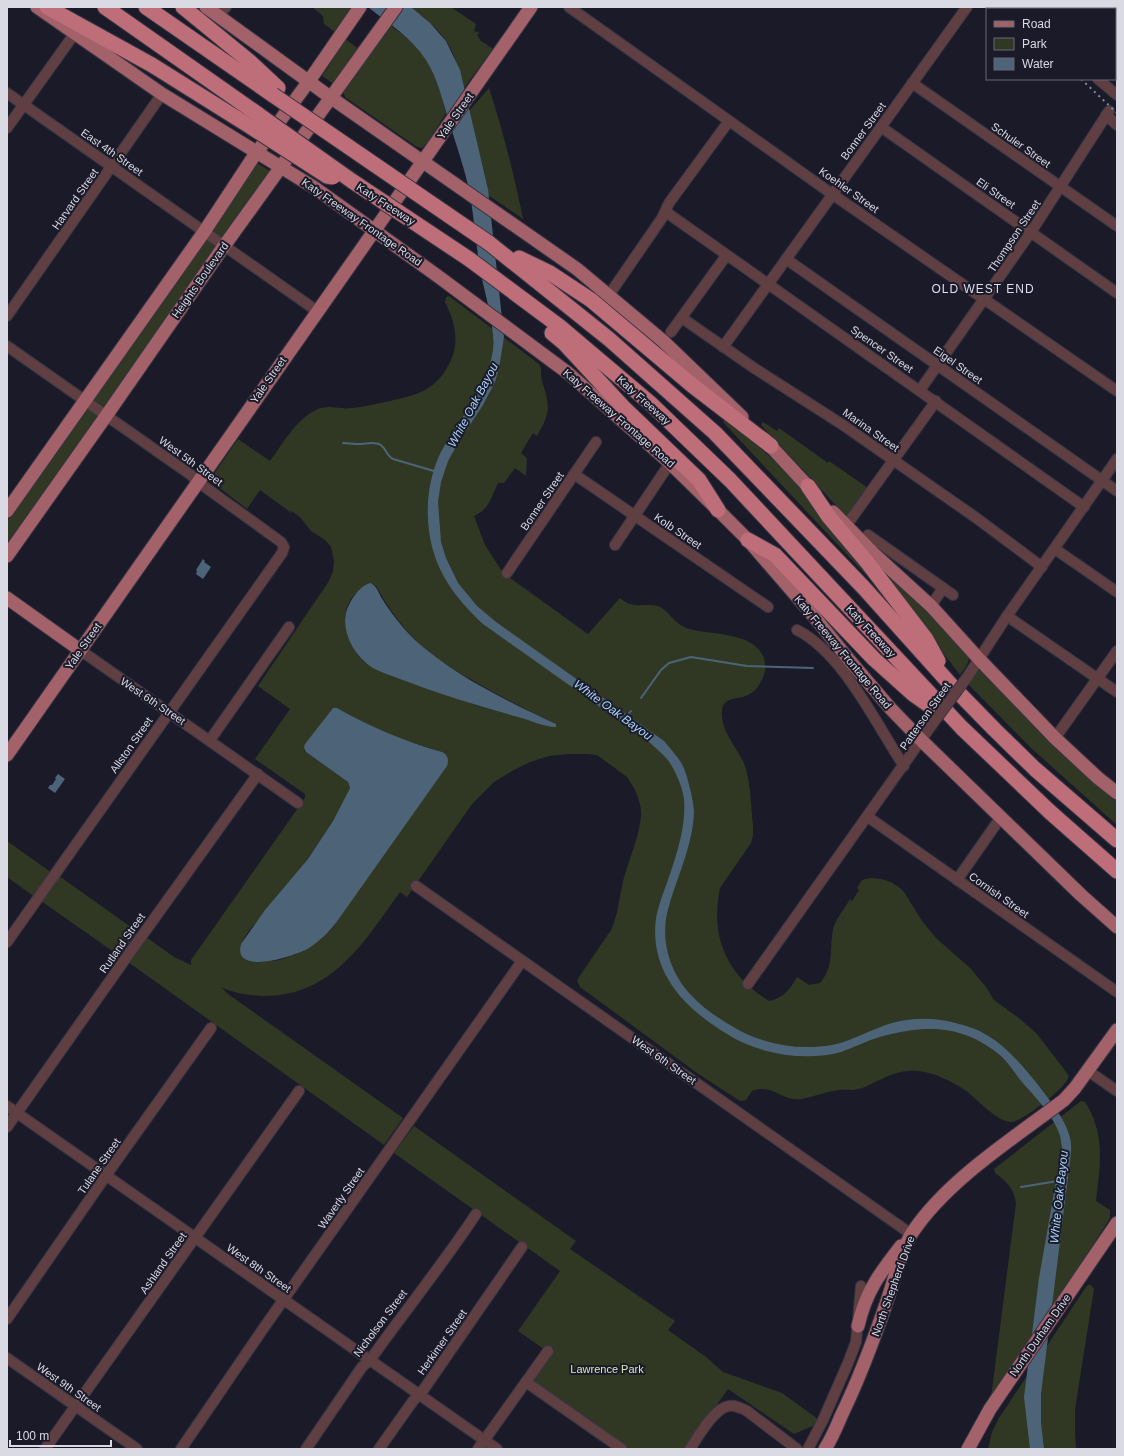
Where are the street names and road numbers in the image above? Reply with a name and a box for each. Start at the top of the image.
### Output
street label: Yale Street [435,91,475,141]
street label: Bonner Street [838,100,888,162]
street label: Schuler Street [989,120,1053,170]
street label: East 4th Street [79,126,145,178]
street label: Koehler Street [817,165,881,215]
street label: Harvard Street [50,166,100,232]
street label: Eli Street [974,175,1018,211]
street label: Katy Freeway Frontage Road [300,176,424,268]
street label: Katy Freeway [355,181,418,228]
street label: Thompson Street [985,198,1043,274]
street label: Heights Boulevard [169,240,231,320]
street label: Spencer Street [849,323,915,375]
street label: Eigel Street [931,344,985,386]
street label: Yale Street [248,355,288,405]
street label: Katy Freeway Frontage Road [561,366,677,470]
street label: Katy Freeway [615,373,673,427]
street label: Marina Street [841,406,901,454]
street label: West 5th Street [157,434,225,488]
street label: Bonner Street [518,470,566,532]
street label: Kolb Street [652,511,704,551]
street label: Katy Freeway Frontage Road [792,593,894,711]
street label: Katy Freeway [844,602,899,660]
street label: Yale Street [63,621,103,671]
street label: West 6th Street [118,675,188,727]
street label: Patterson Street [897,680,953,752]
street label: Allston Street [107,715,155,775]
street label: Cornish Street [967,870,1031,920]
street label: Rutland Street [97,911,147,975]
street label: West 6th Street [630,1033,698,1087]
street label: Tulane Street [75,1136,123,1196]
street label: Waverly Street [316,1165,366,1231]
street label: Ashland Street [137,1230,189,1296]
street label: North Shepherd Drive [869,1234,917,1338]
street label: West 8th Street [225,1241,293,1295]
street label: Nicholson Street [351,1287,409,1359]
street label: North Durham Drive [1007,1291,1073,1379]
street label: Herkimer Street [415,1307,469,1377]
street label: West 9th Street [35,1360,103,1414]

